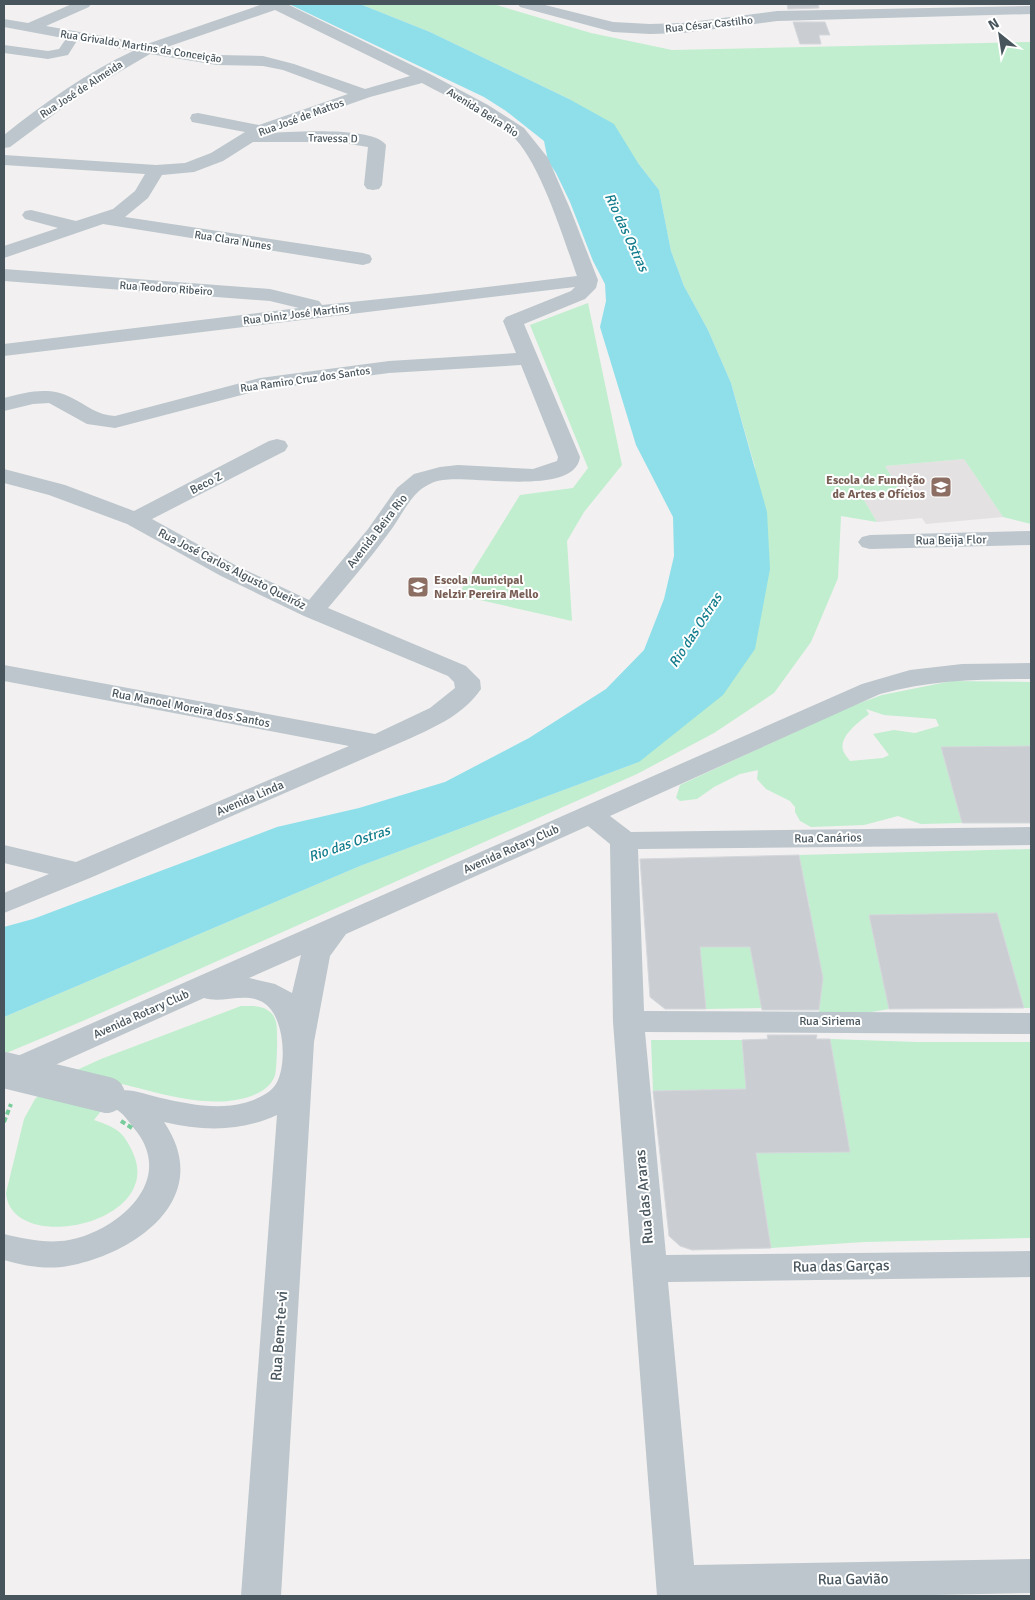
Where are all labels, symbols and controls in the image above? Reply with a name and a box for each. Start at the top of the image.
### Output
north arrow [975,10,1025,60]
street label: Rua César Castilho [665,13,754,36]
text: N [985,14,1002,34]
street label: Rua Grivaldo Martins da Conceição [59,27,223,66]
street label: Rua José de Almeida [37,58,125,121]
street label: Avenida Beira Rio [444,85,521,140]
street label: Rua José de Mattos [257,96,346,139]
street label: Travessa D [308,132,358,145]
water label: Rio das Ostras [601,190,653,276]
street label: Rua Clara Nunes [194,228,272,253]
street label: Rua Teodoro Ribeiro [119,279,213,298]
street label: Rua Diniz José Martins [242,302,350,327]
street label: Rua Ramiro Cruz dos Santos [239,364,371,395]
street label: Beco Z [187,469,225,498]
place label: Escola de Fundição de Artes e Ofícios [826,473,926,502]
school or university icon: Escola de Fundição de Artes e Ofícios [929,475,953,499]
street label: Avenida Beira Rio [344,491,411,571]
street label: Rua José Carlos Algusto Queiróz [155,526,308,613]
street label: Rua Beija Flor [915,532,987,549]
place label: Escola Municipal Nelzir Pereira Mello [434,573,538,602]
school or university icon: Escola Municipal Nelzir Pereira Mello [406,575,430,599]
water label: Rio das Ostras [665,589,727,670]
street label: Rua Manoel Moreira dos Santos [111,686,271,731]
street label: Avenida Linda [214,778,286,819]
water label: Rio das Ostras [306,821,394,865]
street label: Avenida Rotary Club [461,822,561,877]
street label: Rua Canários [794,830,862,847]
street label: Avenida Rotary Club [91,987,191,1042]
street label: Rua Siriema [799,1014,861,1029]
street label: Rua das Araras [631,1148,657,1245]
street label: Rua das Garças [792,1256,890,1276]
street label: Rua Bem-te-vi [267,1290,291,1382]
street label: Rua Gavião [817,1569,889,1589]

